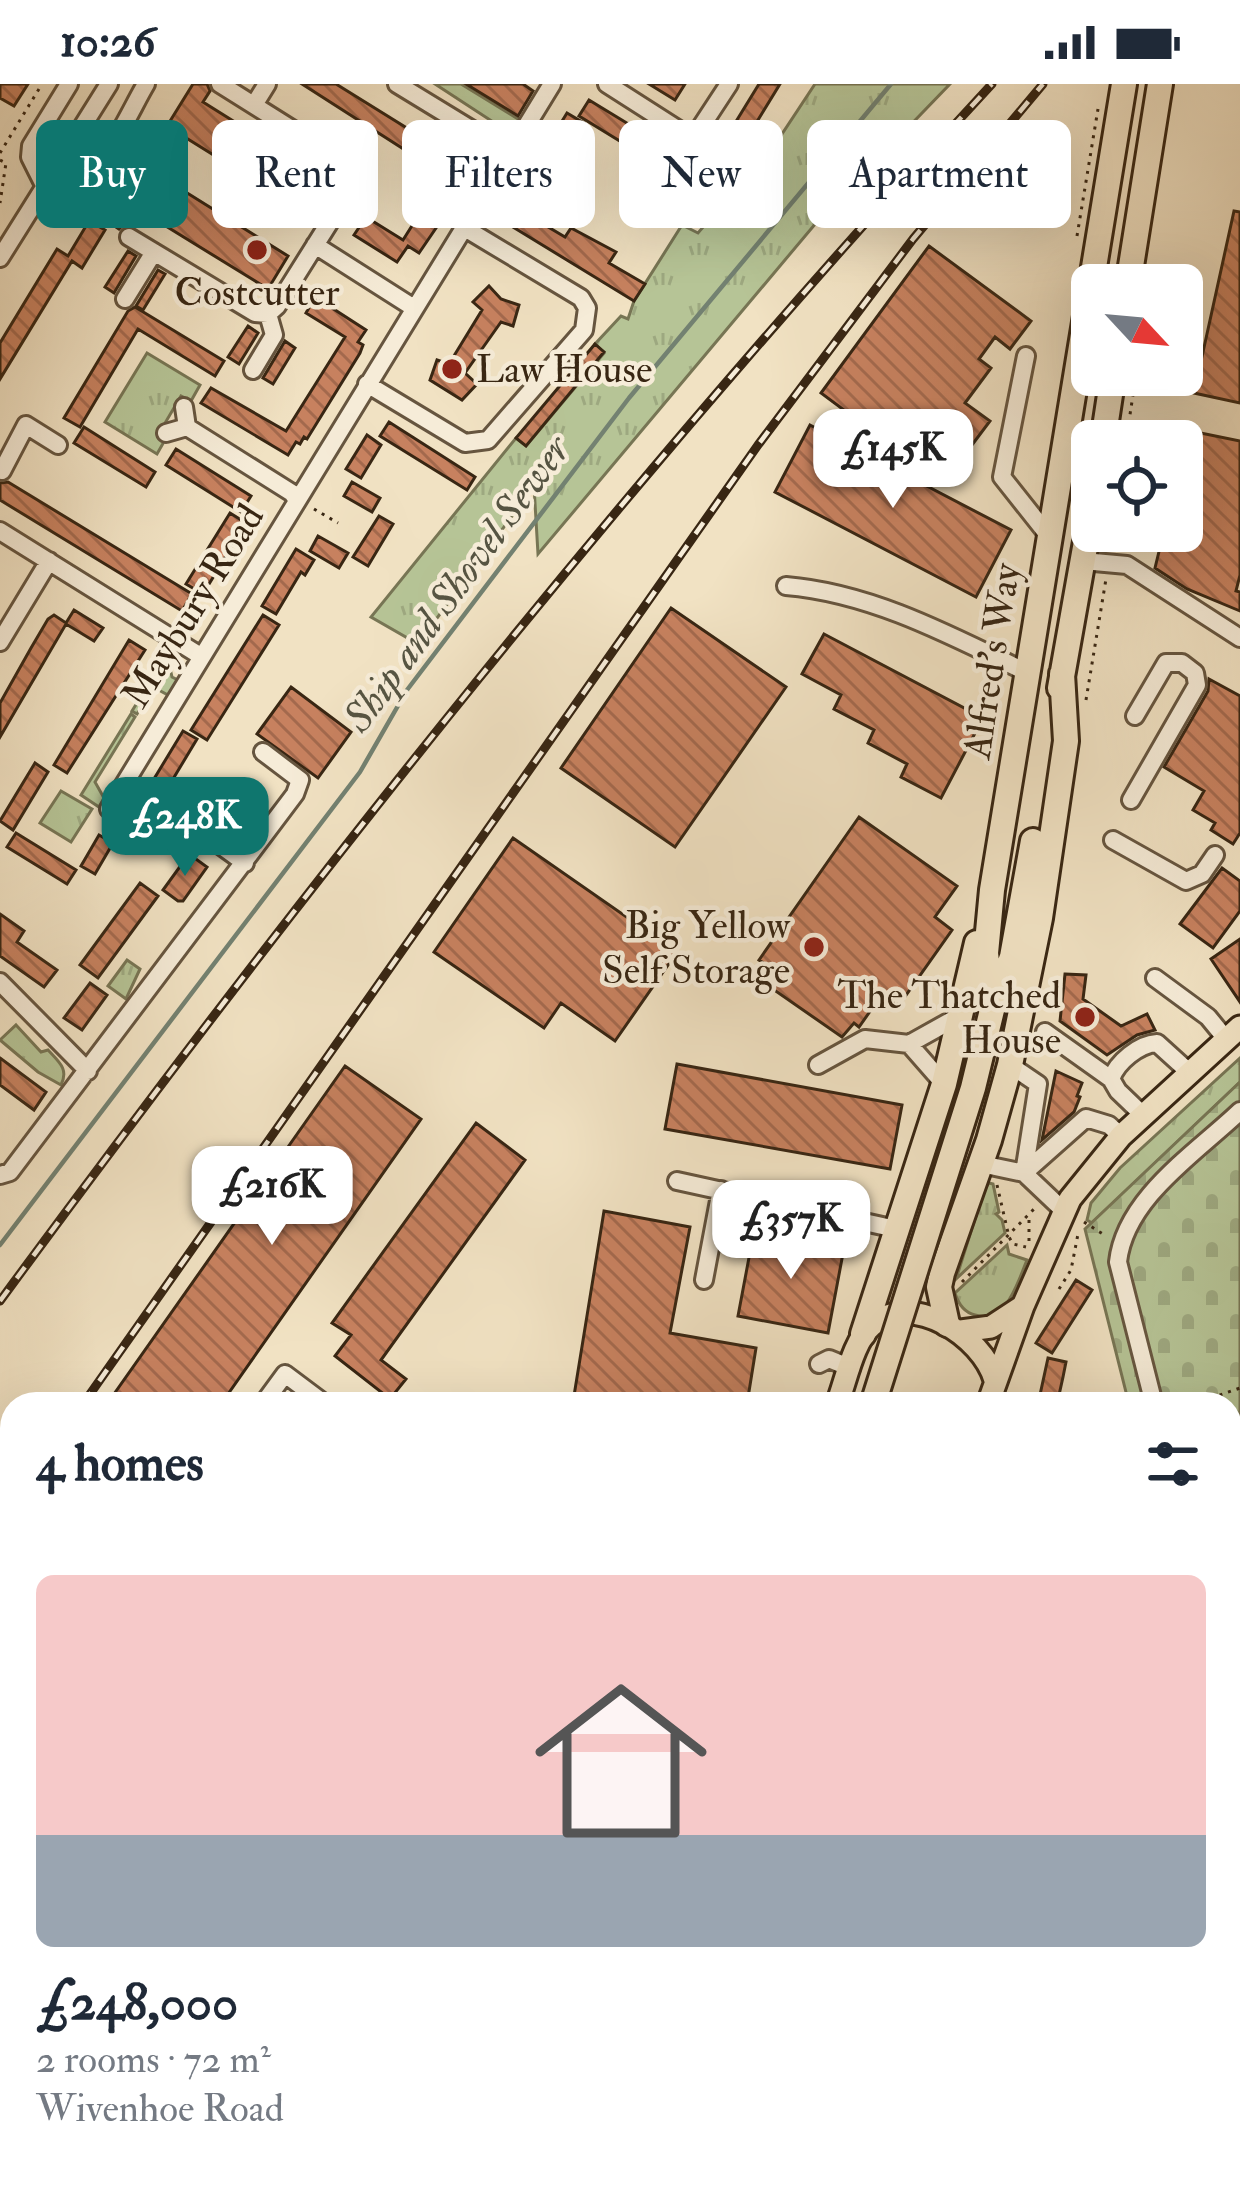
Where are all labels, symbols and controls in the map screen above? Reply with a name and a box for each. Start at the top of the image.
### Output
text: 10:26 [60,14,156,70]
chip: Buy [36,120,188,228]
chip: Rent [212,120,378,228]
chip: Filters [402,120,595,228]
chip: New [619,120,783,228]
chip: Apartment [807,120,1071,228]
marker: Costcutter [244,237,270,263]
north arrow [1071,264,1203,396]
map controls [1071,264,1203,552]
place label: Costcutter [174,268,340,317]
place label: Law House [476,345,652,394]
marker: Law House [439,356,465,382]
pin: £145K [809,409,977,511]
button: locate [1071,420,1203,552]
text: £145K [840,423,946,472]
water label: Ship and Shovel Sewer [331,424,583,743]
street label: Maybury Road [111,495,275,717]
street label: Alfred's Way [952,559,1032,763]
pin: £248K [101,777,269,879]
text: £248K [129,791,241,840]
place label: Big Yellow Self Storage [602,901,791,995]
marker: Big Yellow Self Storage [801,934,827,960]
place label: The Thatched House [837,971,1061,1065]
marker: The Thatched House [1072,1004,1098,1030]
pin: £216K [188,1146,356,1248]
text: £216K [219,1160,325,1209]
pin: £357K [707,1180,875,1282]
text: £357K [739,1194,843,1243]
icon: filters [1140,1431,1206,1497]
text: 4 homes [36,1432,204,1496]
icon: home [513,1653,729,1869]
text: £248,000 [36,1971,238,2035]
text: 2 rooms · 72 m² [36,2035,271,2084]
text: Wivenhoe Road [36,2084,284,2133]

